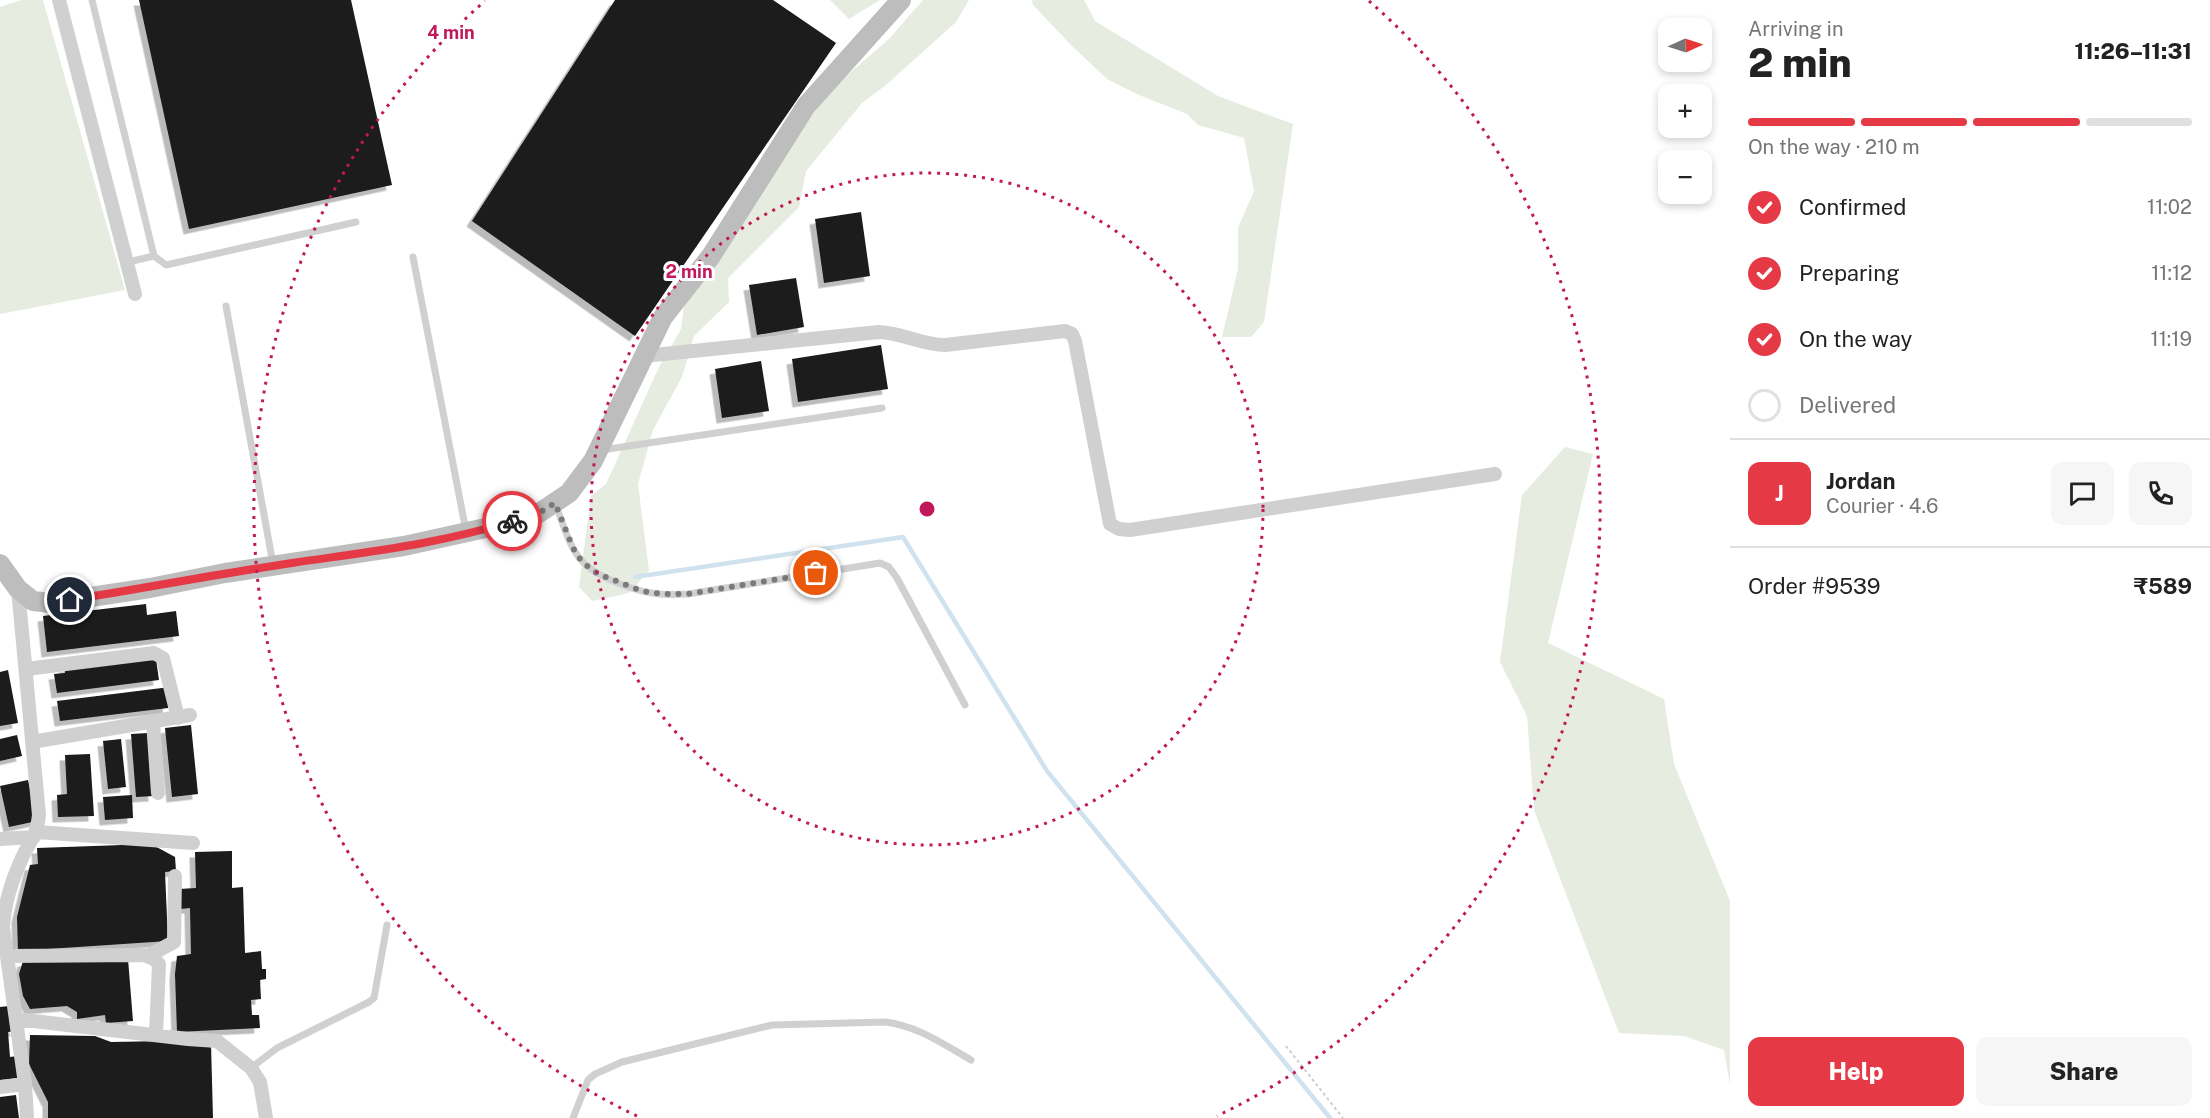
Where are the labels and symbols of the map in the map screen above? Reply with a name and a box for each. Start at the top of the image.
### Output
north arrow [1658,18,1712,72]
text: 4 min [427,22,475,43]
text: 2 min [665,261,713,282]
courier [482,491,542,551]
centre of rings [917,499,937,519]
pin [790,547,841,598]
pin [44,574,95,625]

